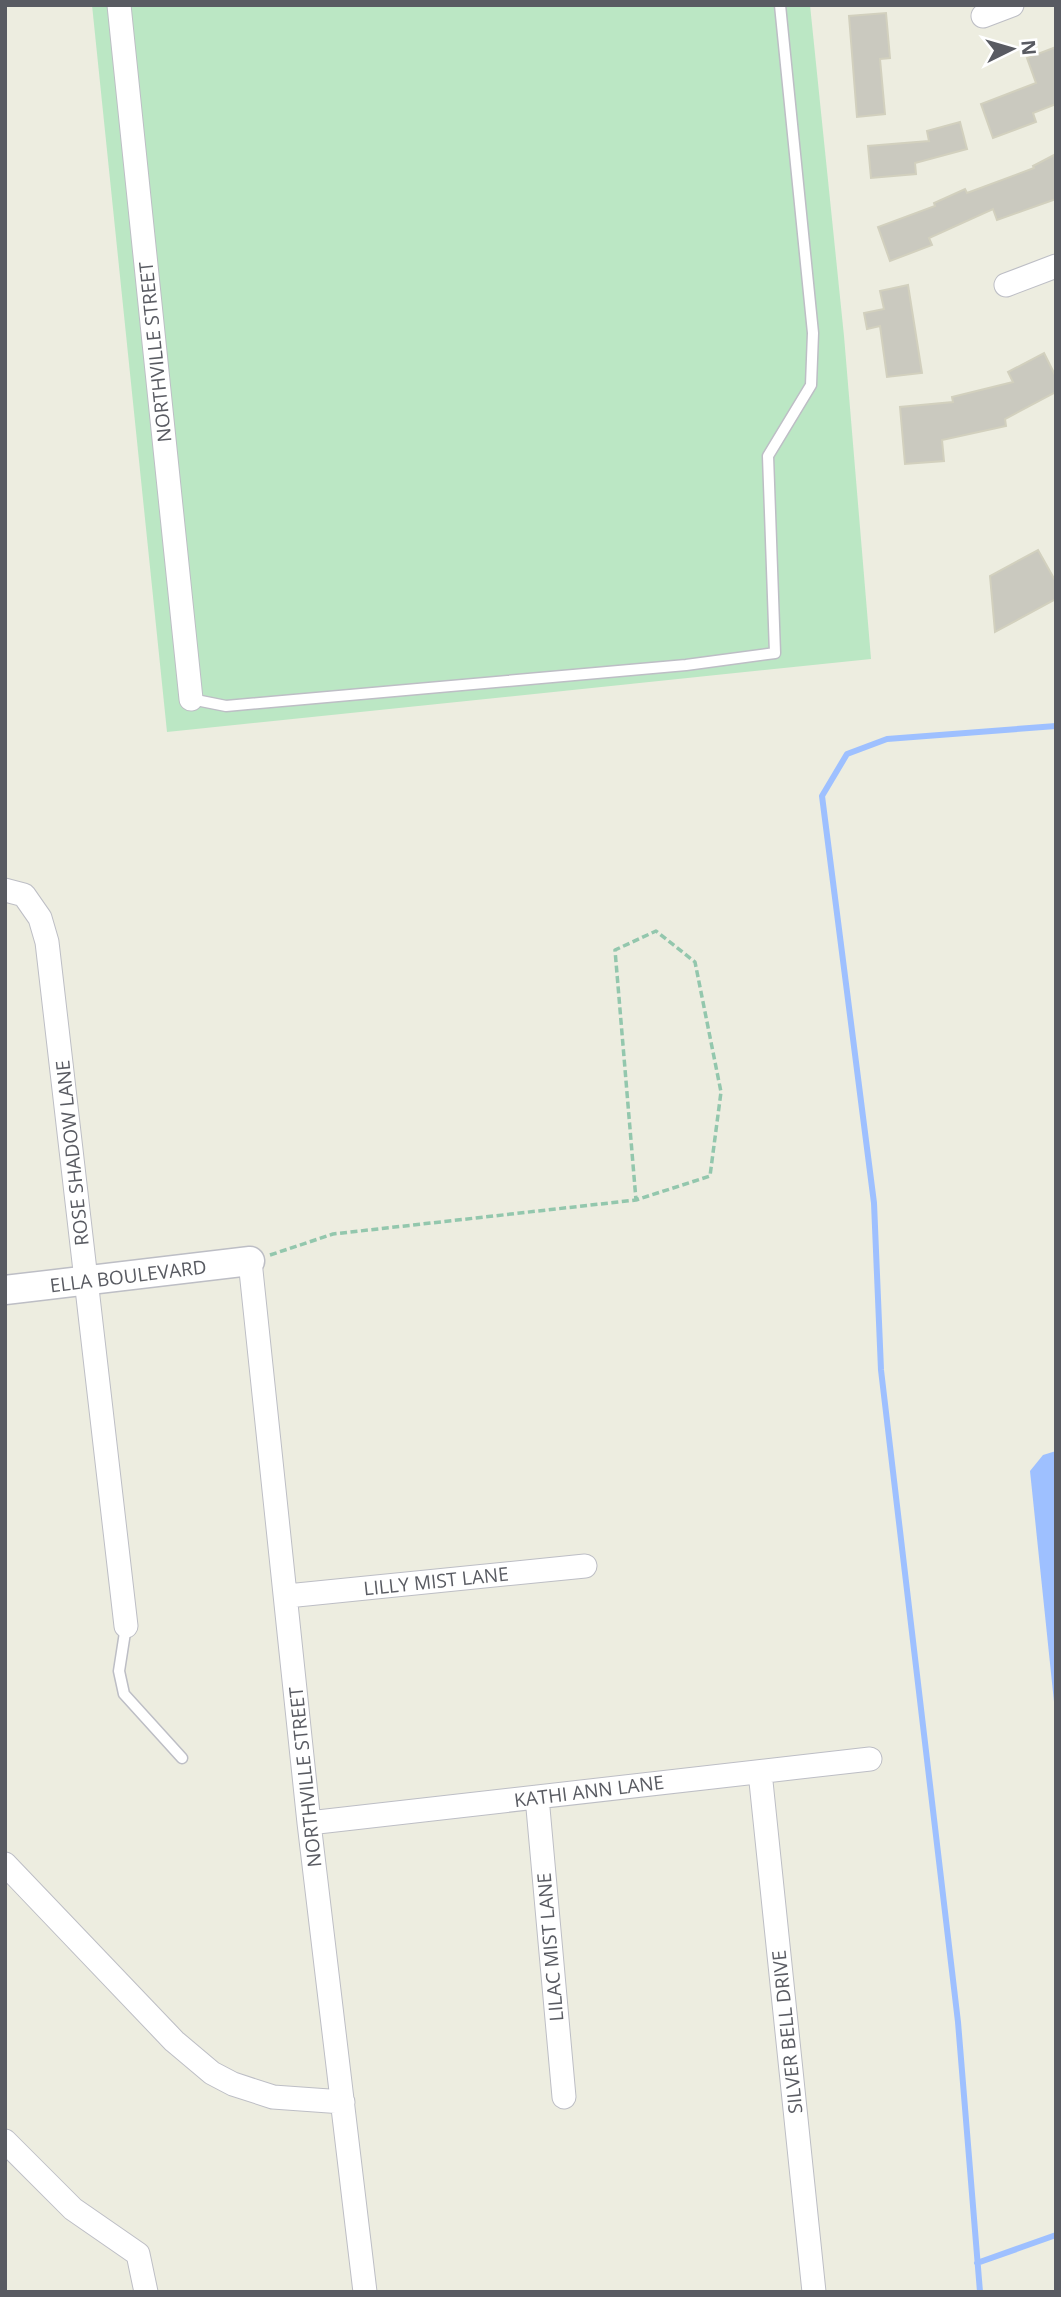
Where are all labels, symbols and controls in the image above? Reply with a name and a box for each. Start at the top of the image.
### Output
north arrow [977,14,1047,84]
text: N [1015,39,1043,56]
street label: NORTHVILLE STREET [133,260,177,444]
street label: ROSE SHADOW LANE [49,1059,95,1247]
street label: ELLA BOULEVARD [48,1253,208,1299]
street label: LILLY MIST LANE [362,1560,510,1602]
street label: NORTHVILLE STREET [283,1685,327,1869]
street label: KATHI ANN LANE [513,1769,665,1813]
street label: LILAC MIST LANE [531,1872,569,2022]
street label: SILVER BELL DRIVE [765,1949,809,2115]

